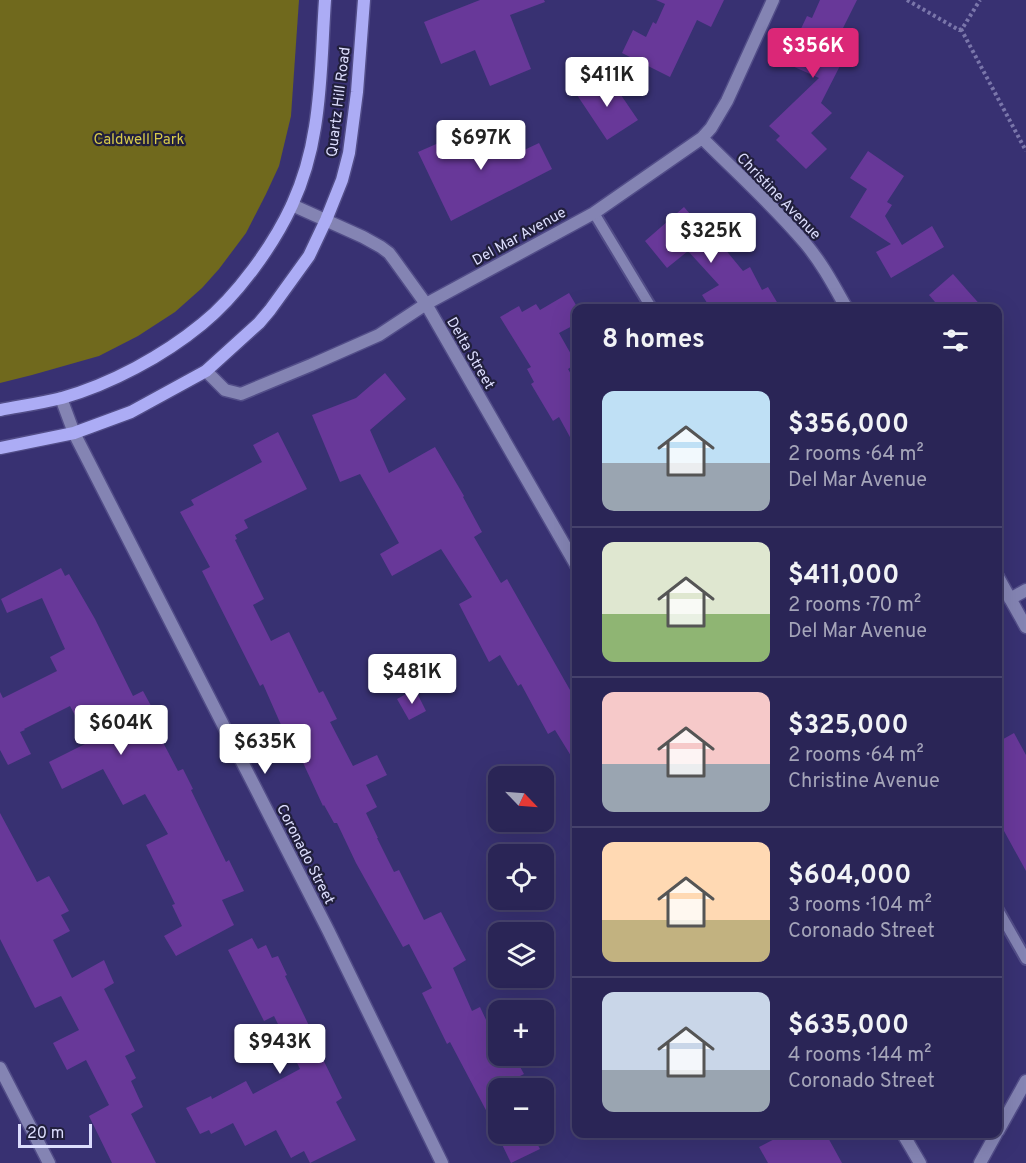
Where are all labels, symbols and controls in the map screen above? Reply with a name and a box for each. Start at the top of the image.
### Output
pin: $356K [771,28,855,79]
text: $356K [782,34,844,60]
street label: Quartz Hill Road [323,46,356,158]
pin: $411K [565,57,649,108]
text: $411K [579,63,635,89]
pin: $697K [439,120,523,171]
text: $697K [450,126,512,152]
park label: Caldwell Park [94,131,185,150]
street label: Christine Avenue [732,150,824,245]
street label: Del Mar Avenue [470,204,570,271]
pin: $325K [669,213,753,264]
text: $325K [680,219,742,245]
street label: Delta Street [441,314,498,393]
text: 8 homes [602,324,705,357]
icon: filters [939,324,972,357]
text: $356,000 [788,409,909,442]
icon: home [650,415,722,487]
text: 2 rooms · 64 m² [788,442,924,468]
text: Del Mar Avenue [788,468,927,494]
text: $411,000 [788,560,899,593]
icon: home [650,566,722,638]
text: 2 rooms · 70 m² [788,593,921,619]
text: Del Mar Avenue [788,619,927,645]
pin: $481K [370,654,454,705]
text: $481K [382,660,442,686]
pin: $604K [79,705,163,756]
text: $325,000 [788,710,909,743]
text: $604K [89,711,153,737]
icon: home [650,716,722,788]
pin: $635K [223,724,307,775]
text: $635K [234,730,296,756]
text: 2 rooms · 64 m² [788,743,924,769]
north arrow [488,766,554,832]
map controls [488,766,554,1144]
text: Christine Avenue [788,769,940,795]
street label: Coronado Street [271,801,338,908]
button: locate [488,844,554,910]
text: $604,000 [788,860,911,893]
icon: home [650,866,722,938]
text: 3 rooms · 104 m² [788,893,932,919]
text: Coronado Street [788,919,935,945]
button: layers [488,922,554,988]
button: + [488,1000,554,1066]
text: $635,000 [788,1010,909,1043]
icon: home [650,1016,722,1088]
pin: $943K [238,1024,322,1075]
text: $943K [248,1030,312,1056]
text: 4 rooms · 144 m² [788,1043,931,1069]
text: Coronado Street [788,1069,935,1095]
button: − [488,1078,554,1144]
scale bar [18,1121,92,1148]
text: 20 m [27,1124,64,1144]

